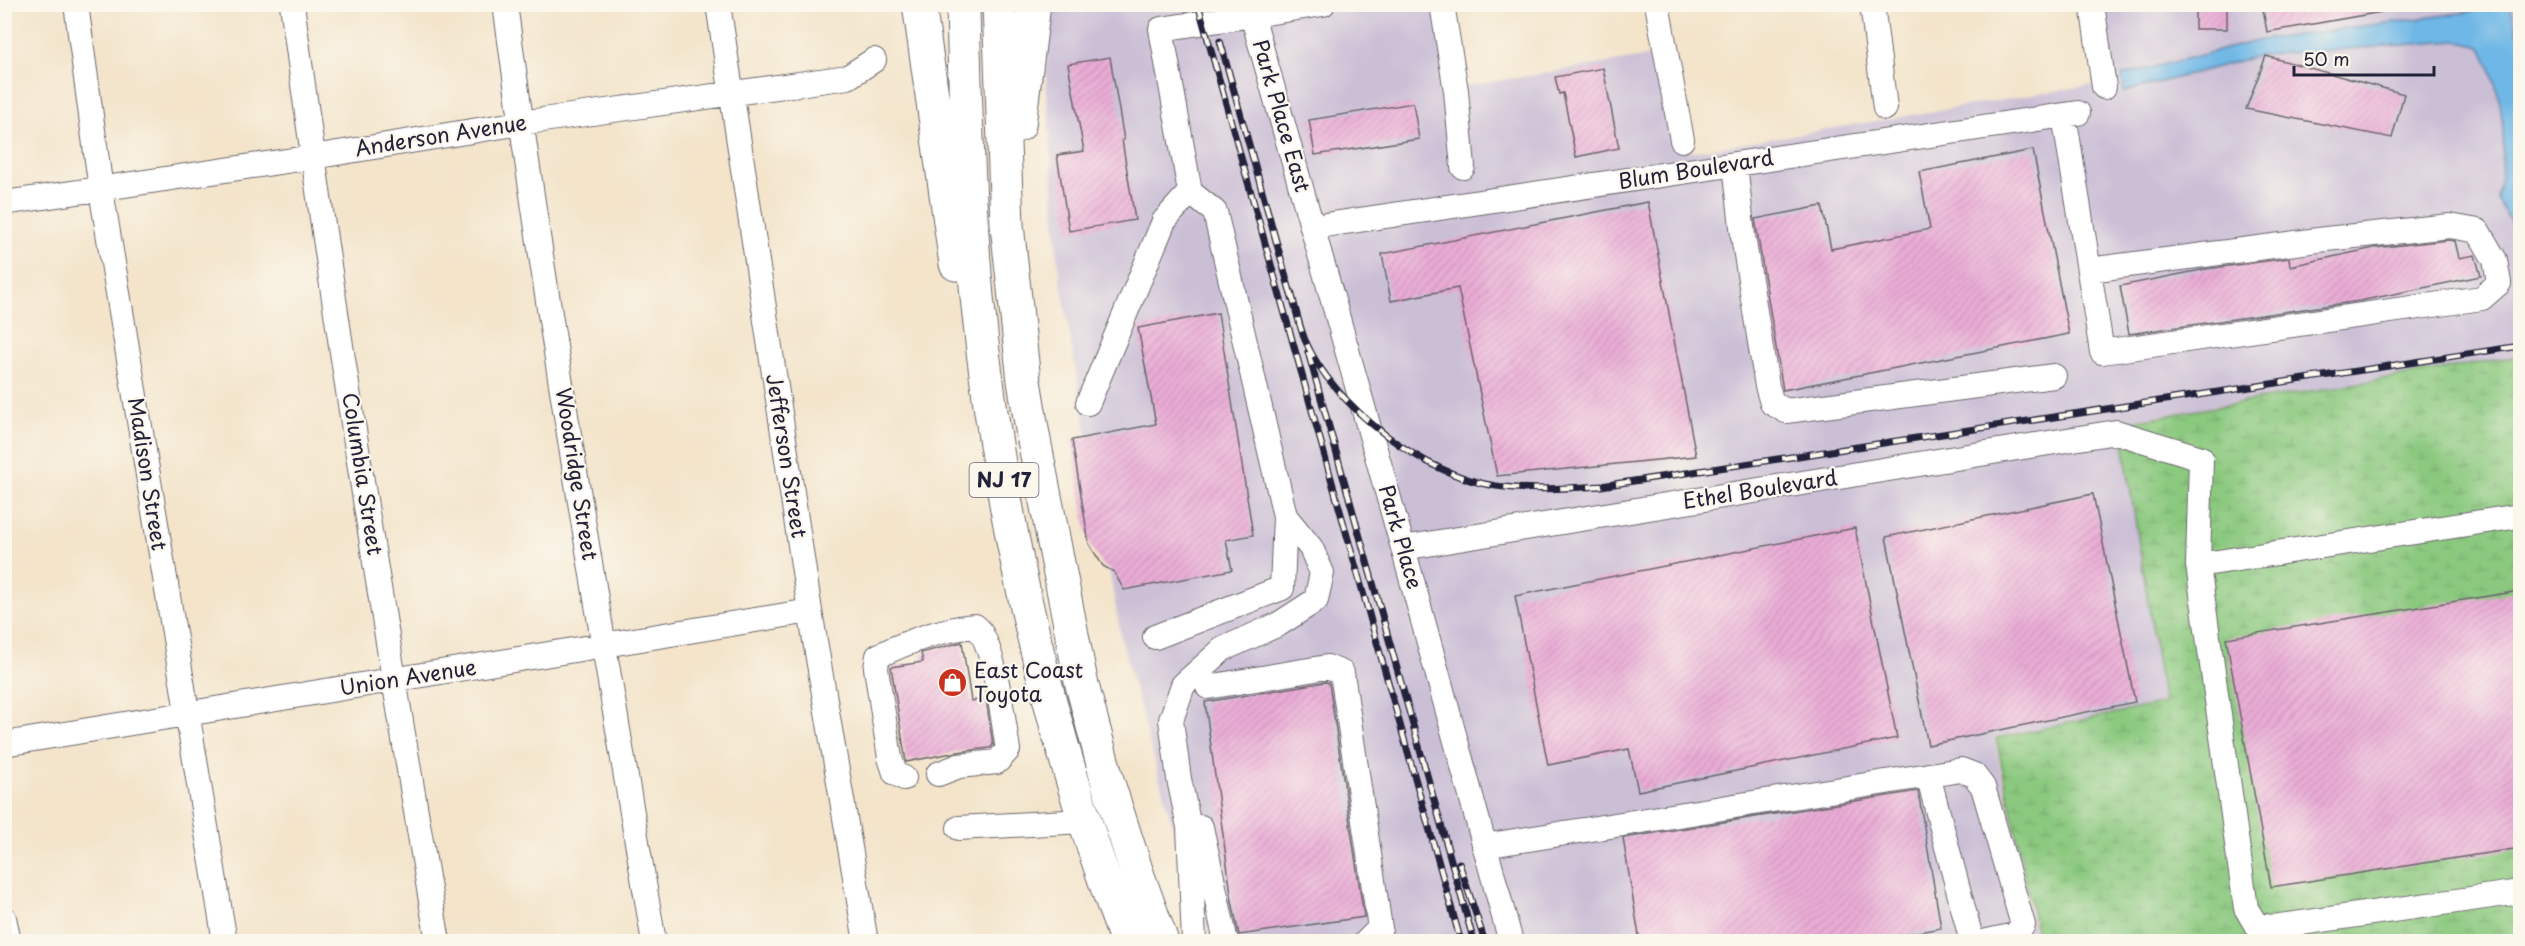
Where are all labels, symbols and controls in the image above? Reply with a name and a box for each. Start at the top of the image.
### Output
street label: Park Place East [1246,35,1320,196]
scale bar [2294,39,2434,77]
text: 50 m [2303,45,2350,72]
street label: Anderson Avenue [353,105,529,163]
street label: Blum Boulevard [1616,140,1776,196]
street label: Jefferson Street [759,371,817,540]
street label: Woodridge Street [549,385,607,562]
street label: Columbia Street [335,390,393,557]
street label: Madison Street [121,395,177,553]
street label: Ethel Boulevard [1680,460,1839,516]
road number: NJ 17 [970,463,1038,497]
street label: Park Place [1372,481,1432,592]
street label: Union Avenue [337,649,478,703]
place label: East Coast Toyota [974,653,1083,709]
shop icon: East Coast Toyota [937,667,969,699]

